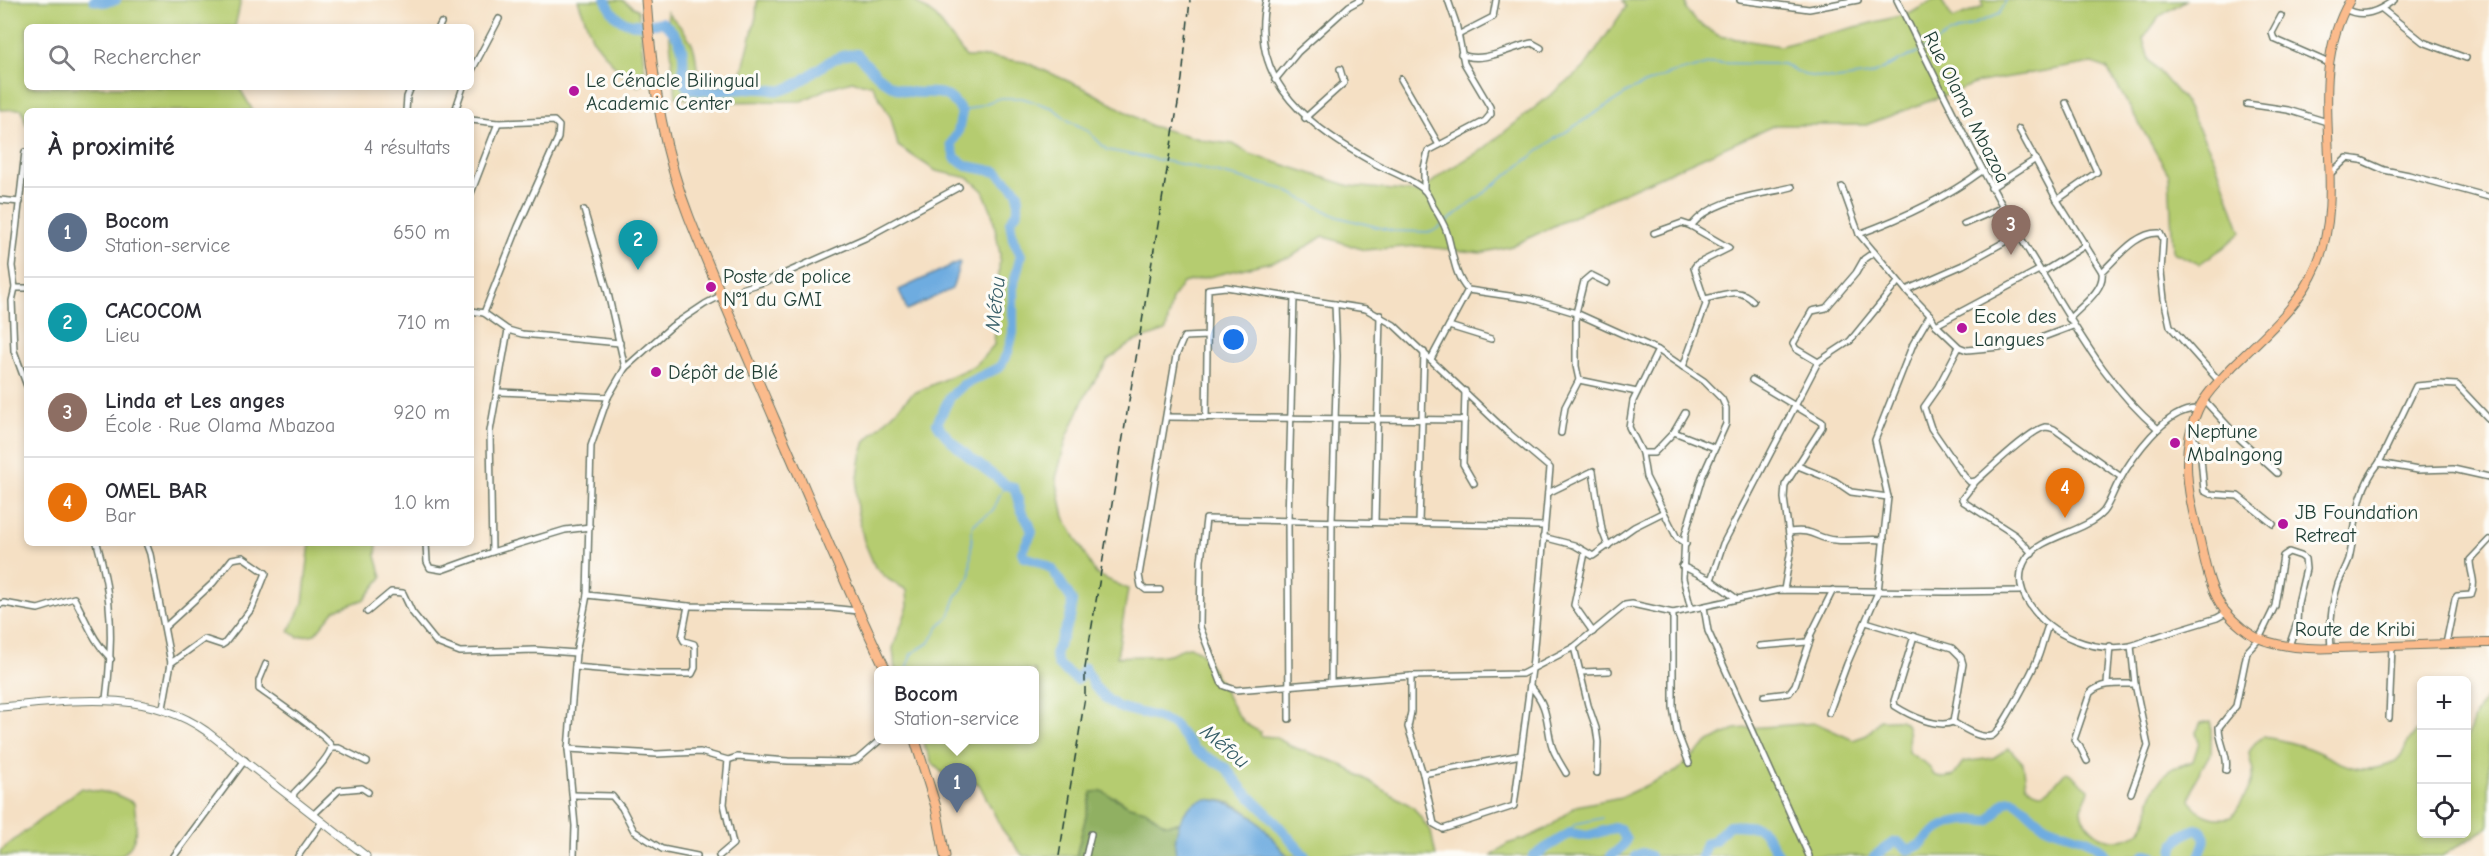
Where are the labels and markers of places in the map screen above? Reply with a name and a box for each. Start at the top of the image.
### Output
place label: Le Cénacle Bilingual Academic Center [586,69,759,115]
marker: Le Cénacle Bilingual Academic Center [567,84,581,98]
pin: 3 [1992,206,2030,255]
pin: 2 [618,220,658,270]
place label: Poste de police N°1 du GMI [723,265,851,311]
marker: Poste de police N°1 du GMI [704,280,718,294]
place label: Ecole des Langues [1974,305,2056,351]
marker: Ecole des Langues [1955,321,1969,335]
place label: Dépôt de Blé [668,361,778,384]
marker: Dépôt de Blé [649,365,663,379]
place label: Neptune Mbalngong [2187,420,2283,466]
marker: Neptune Mbalngong [2168,436,2182,450]
pin: 4 [2046,468,2084,518]
place label: JB Foundation Retreat [2295,501,2418,547]
marker: JB Foundation Retreat [2276,517,2290,531]
pin: 1 [938,764,976,813]

